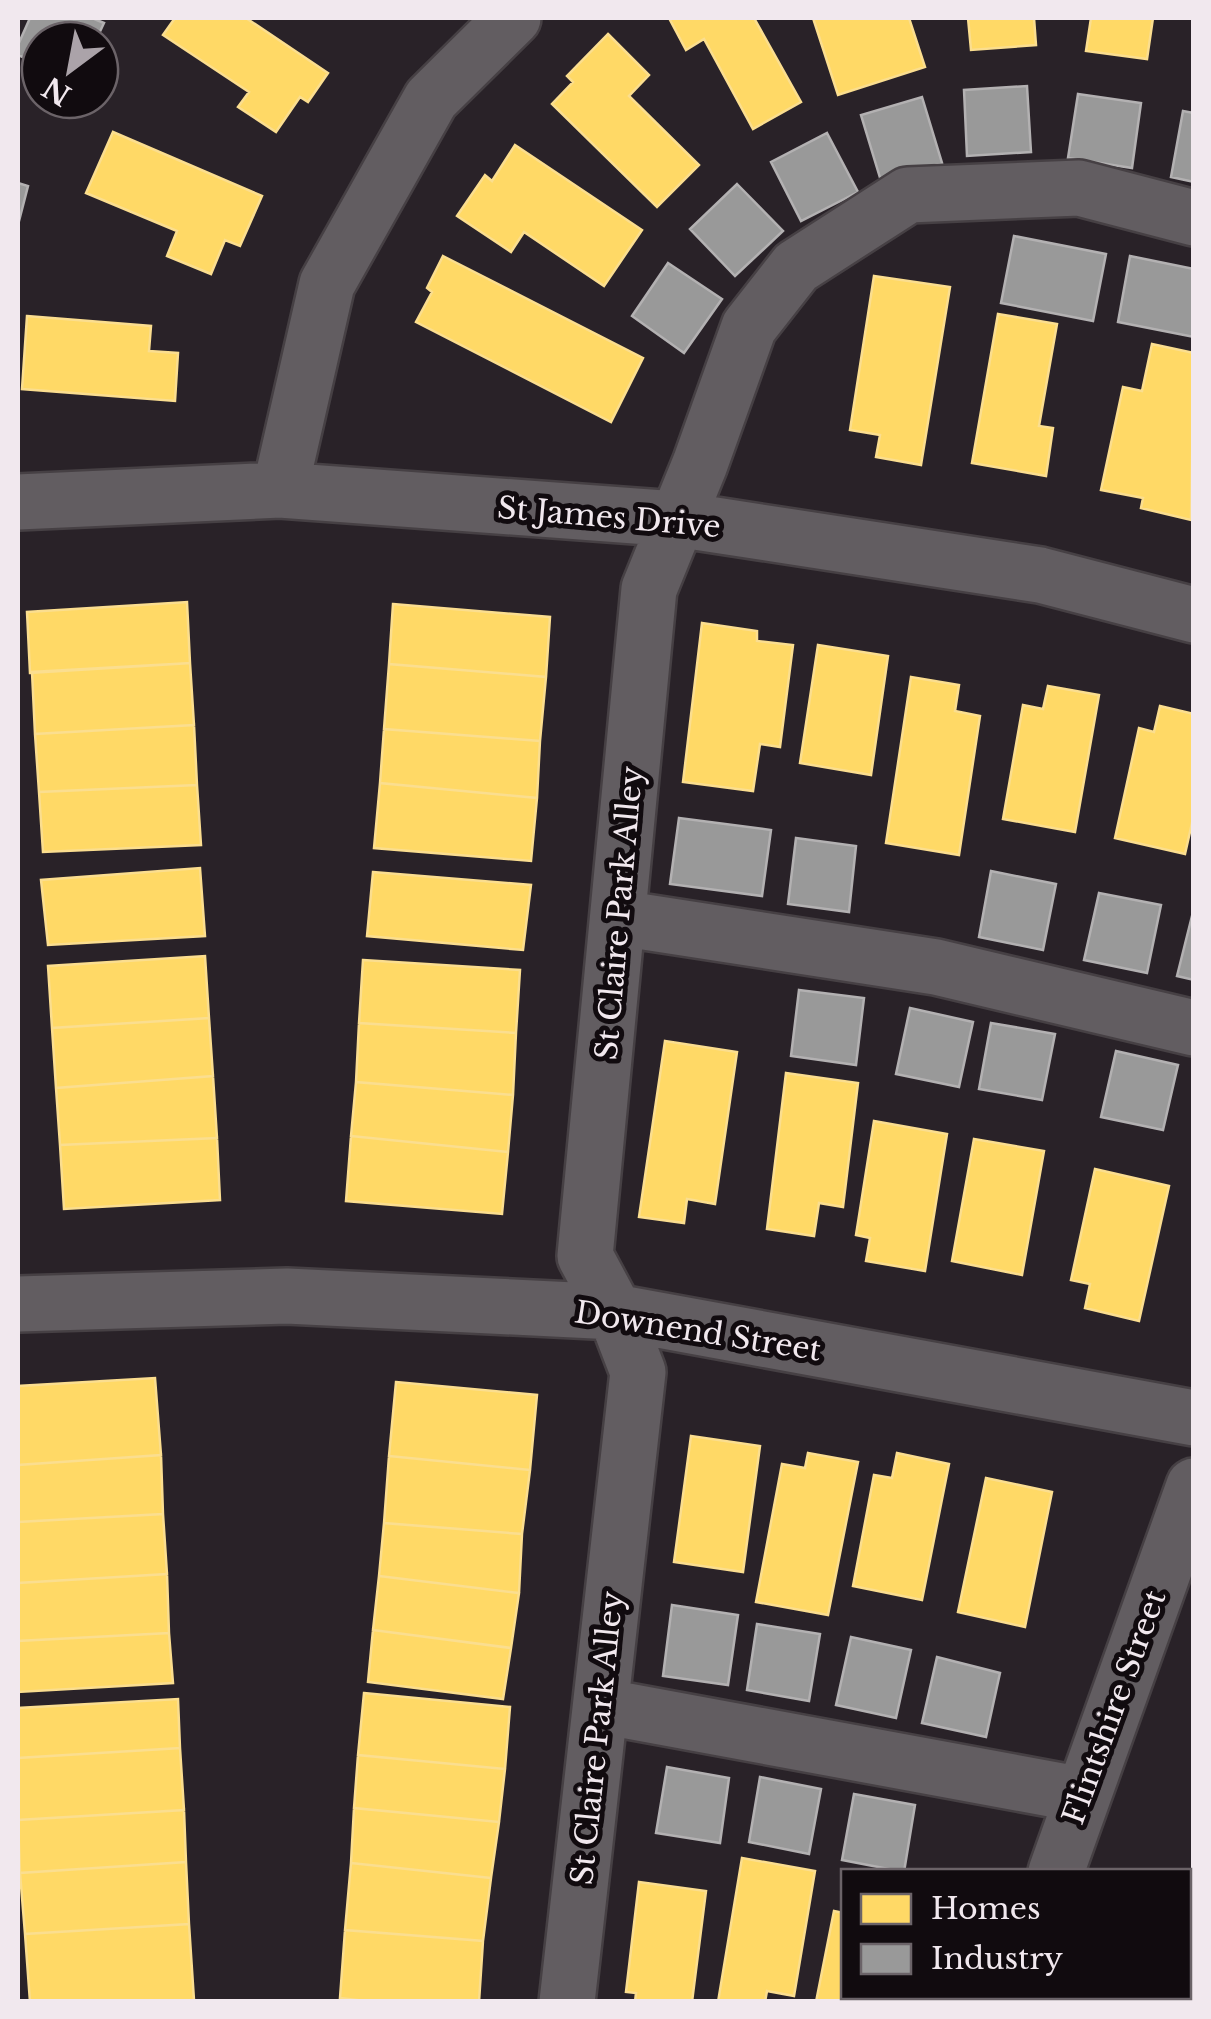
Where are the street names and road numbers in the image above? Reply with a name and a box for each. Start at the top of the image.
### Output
street label: St James Drive [496,489,722,545]
street label: St Claire Park Alley [588,765,650,1061]
street label: Downend Street [572,1293,824,1369]
street label: Flintshire Street [1054,1584,1174,1829]
street label: St Claire Park Alley [563,1589,631,1887]

